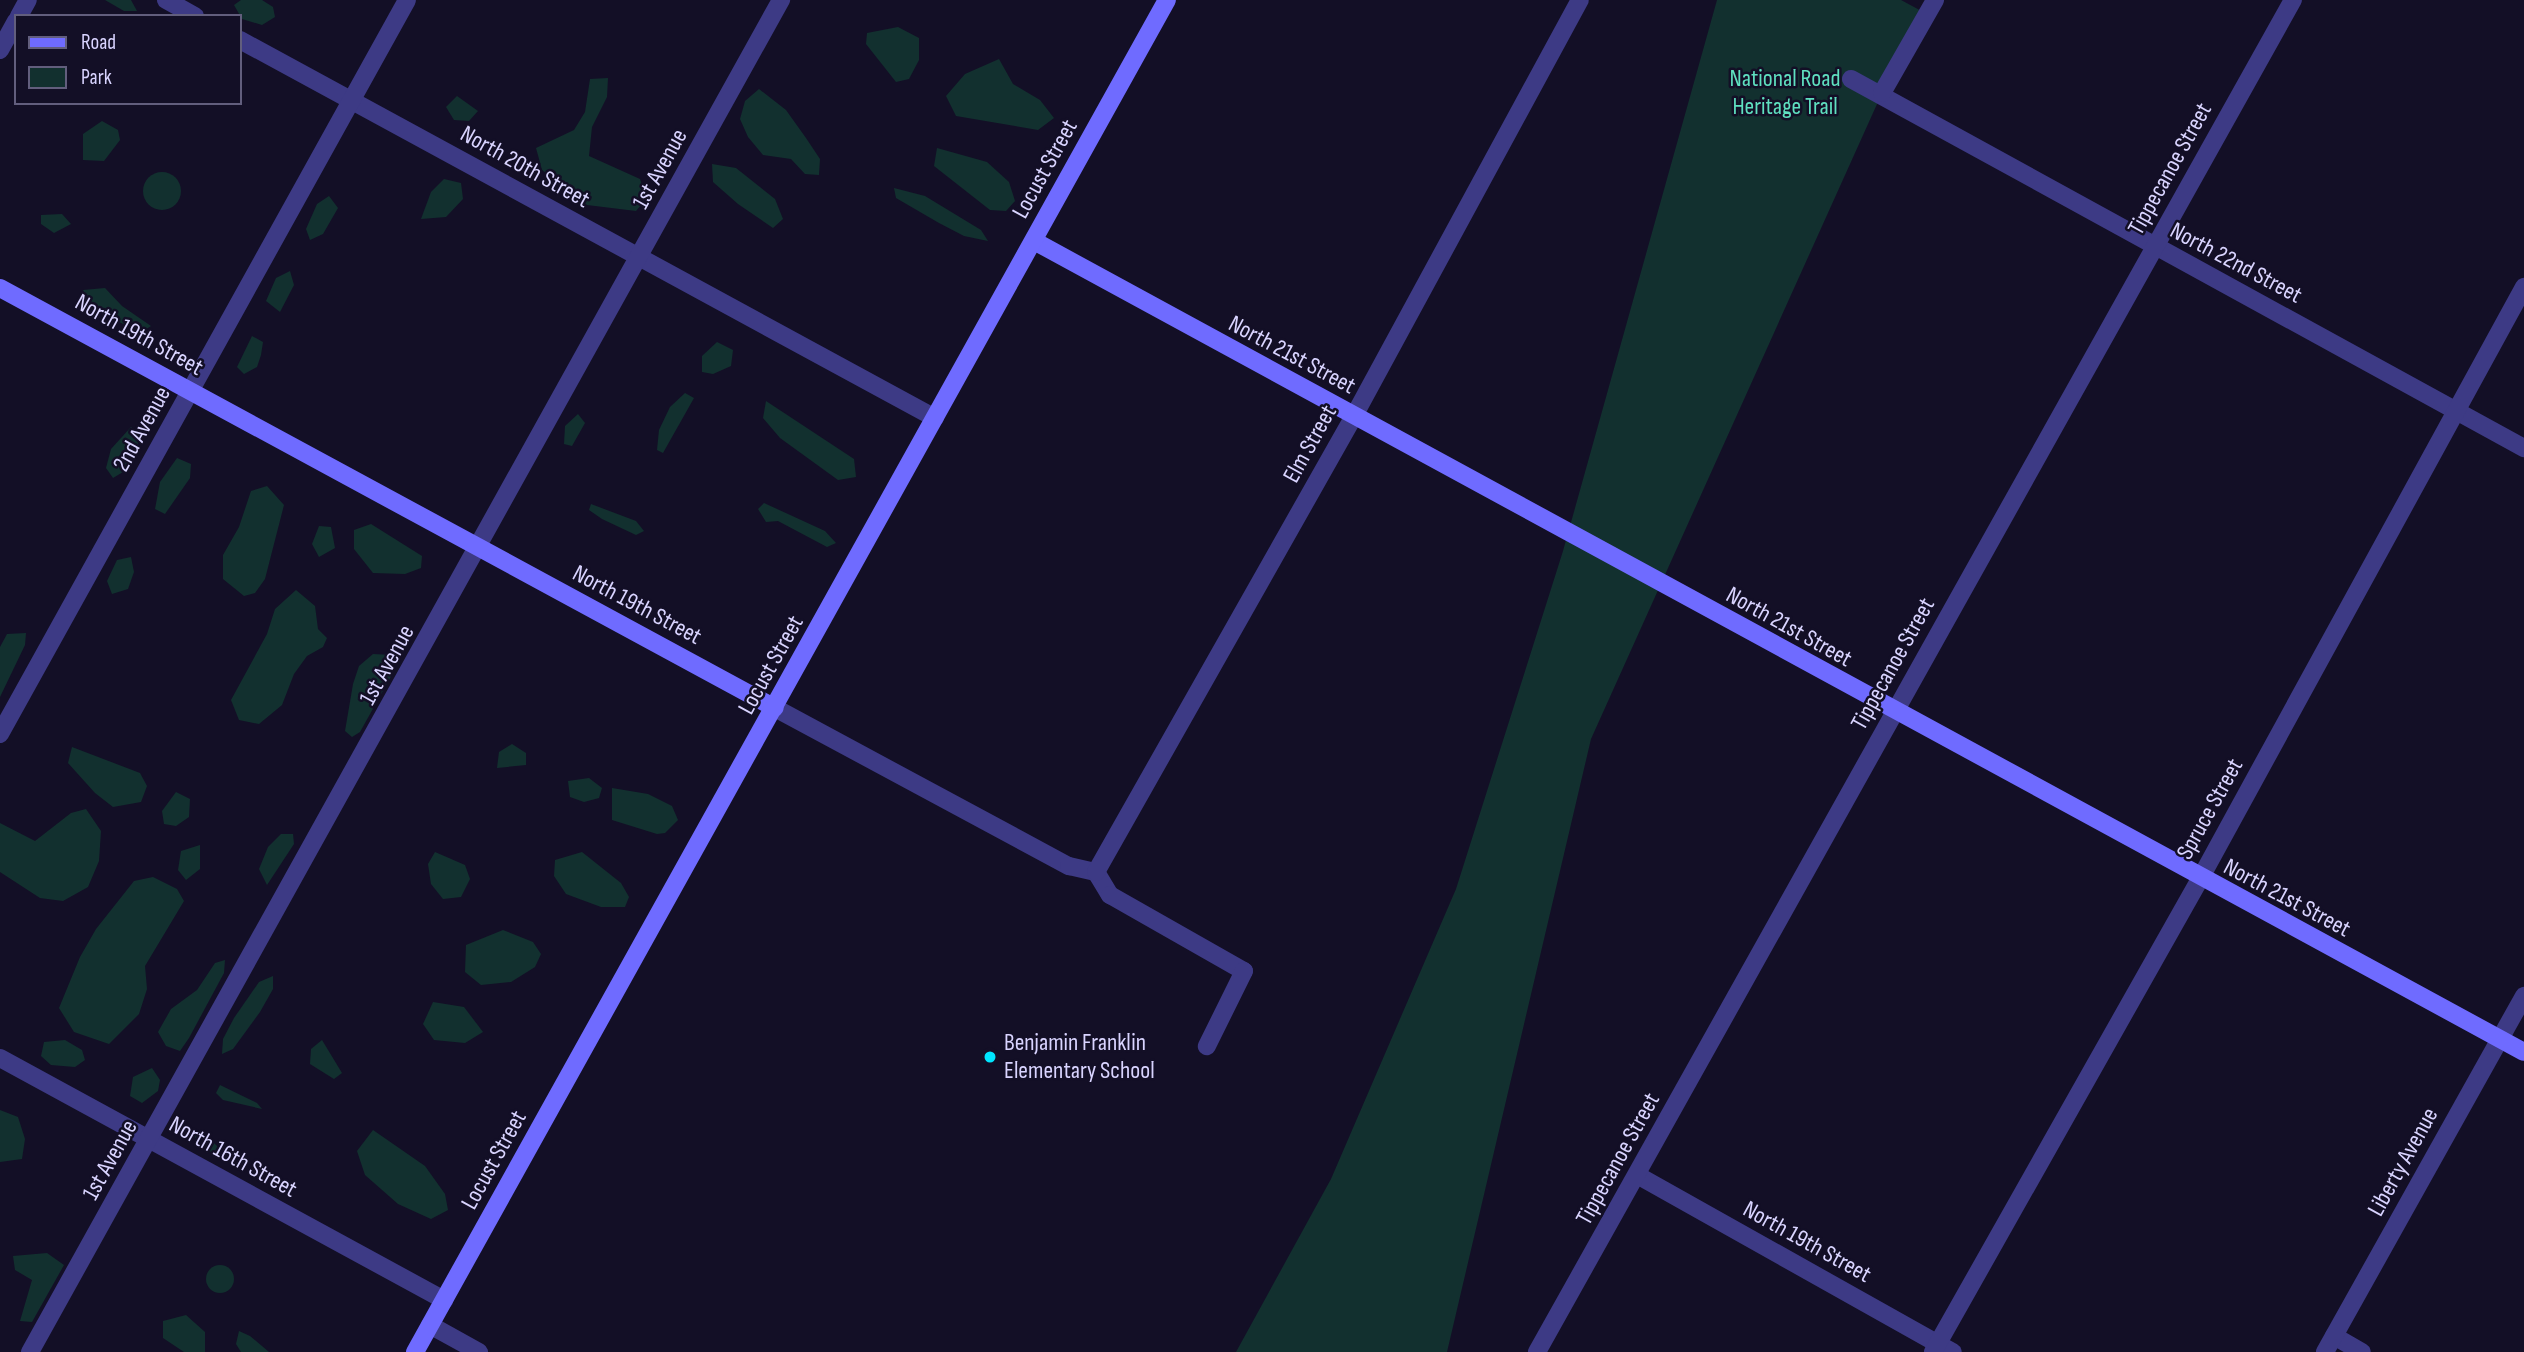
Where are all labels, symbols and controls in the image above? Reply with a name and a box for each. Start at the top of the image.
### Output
legend [14,14,242,105]
text: Road [81,30,116,55]
text: Park [81,65,112,90]
park label: National Road Heritage Trail [1730,65,1840,121]
street label: Tippecanoe Street [2122,98,2218,240]
street label: Locust Street [1006,115,1084,223]
street label: North 20th Street [455,120,595,214]
street label: 1st Avenue [626,124,694,214]
street label: North 22nd Street [2165,216,2307,310]
street label: North 19th Street [70,288,208,382]
street label: North 21st Street [1224,310,1360,400]
street label: 2nd Avenue [107,382,177,476]
street label: Elm Street [1277,400,1343,488]
street label: North 19th Street [568,559,706,651]
street label: North 21st Street [1721,581,1857,673]
street label: Tippecanoe Street [1845,593,1941,735]
street label: Locust Street [732,611,810,719]
street label: 1st Avenue [353,620,421,710]
street label: Spruce Street [2171,754,2249,864]
street label: North 21st Street [2219,853,2355,943]
place label: Benjamin Franklin Elementary School [1004,1029,1155,1085]
marker: Benjamin Franklin Elementary School [982,1049,998,1065]
street label: Tippecanoe Street [1570,1088,1666,1230]
street label: Liberty Avenue [2361,1103,2445,1221]
street label: Locust Street [455,1106,533,1214]
street label: North 16th Street [164,1110,302,1204]
street label: 1st Avenue [76,1115,144,1205]
street label: North 19th Street [1738,1195,1876,1289]

